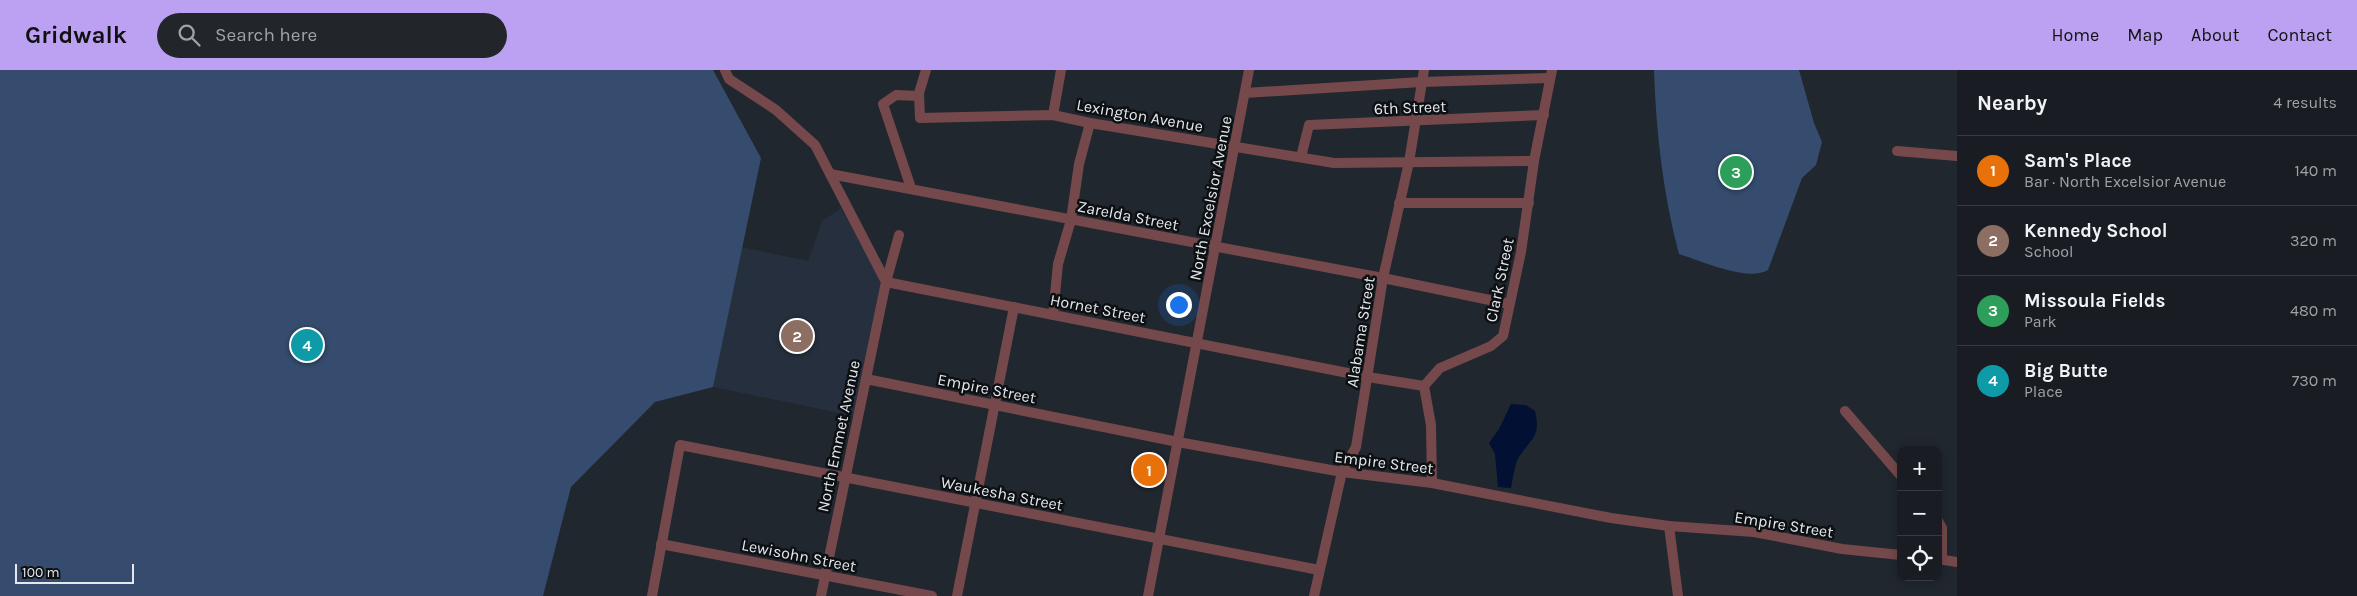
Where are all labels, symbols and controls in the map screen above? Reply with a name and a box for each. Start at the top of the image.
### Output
search box [157,13,507,58]
text: Gridwalk [25,21,127,49]
icon: search [175,21,203,49]
text: Search here [215,24,317,46]
text: Home [2051,24,2099,46]
text: Map [2127,24,2163,46]
text: About [2191,24,2240,46]
text: Contact [2268,24,2332,46]
text: Nearby [1977,91,2047,115]
text: 4 results [2273,93,2337,112]
street label: Lexington Avenue [1075,95,1205,136]
street label: 6th Street [1373,97,1447,118]
street label: North Excelsior Avenue [1185,114,1236,282]
text: Sam's Place [2024,150,2132,172]
pin: 3 [1720,153,1752,191]
text: 1 [1990,161,1996,180]
text: 140 m [2295,161,2337,180]
text: Bar · North Excelsior Avenue [2024,172,2226,191]
street label: Zarelda Street [1076,196,1180,235]
text: Kennedy School [2024,220,2168,242]
text: 2 [1988,231,1998,250]
text: 320 m [2290,231,2337,250]
street label: Clark Street [1481,236,1518,324]
text: School [2024,242,2074,261]
street label: Alabama Street [1342,275,1379,389]
street label: Hornet Street [1049,290,1147,327]
text: Missoula Fields [2024,290,2165,312]
your location [1166,292,1192,318]
text: 3 [1988,301,1998,320]
text: 480 m [2290,301,2337,320]
text: Park [2024,312,2056,331]
pin: 2 [781,317,813,355]
pin: 4 [291,326,323,364]
street label: North Emmet Avenue [813,359,864,514]
text: Big Butte [2024,360,2108,382]
street label: Empire Street [936,370,1038,407]
text: 4 [1988,371,1998,390]
text: 730 m [2292,371,2337,390]
text: Place [2024,382,2063,401]
map controls [1897,446,1942,581]
button: + [1897,446,1942,491]
street label: Empire Street [1333,447,1435,478]
pin: 1 [1133,451,1165,489]
street label: Waukesha Street [939,472,1065,515]
button: − [1897,491,1942,536]
street label: Empire Street [1733,507,1835,542]
street label: Lewisohn Street [740,535,858,576]
button: locate [1897,536,1942,581]
scale bar [15,561,134,584]
text: 100 m [22,564,60,581]

